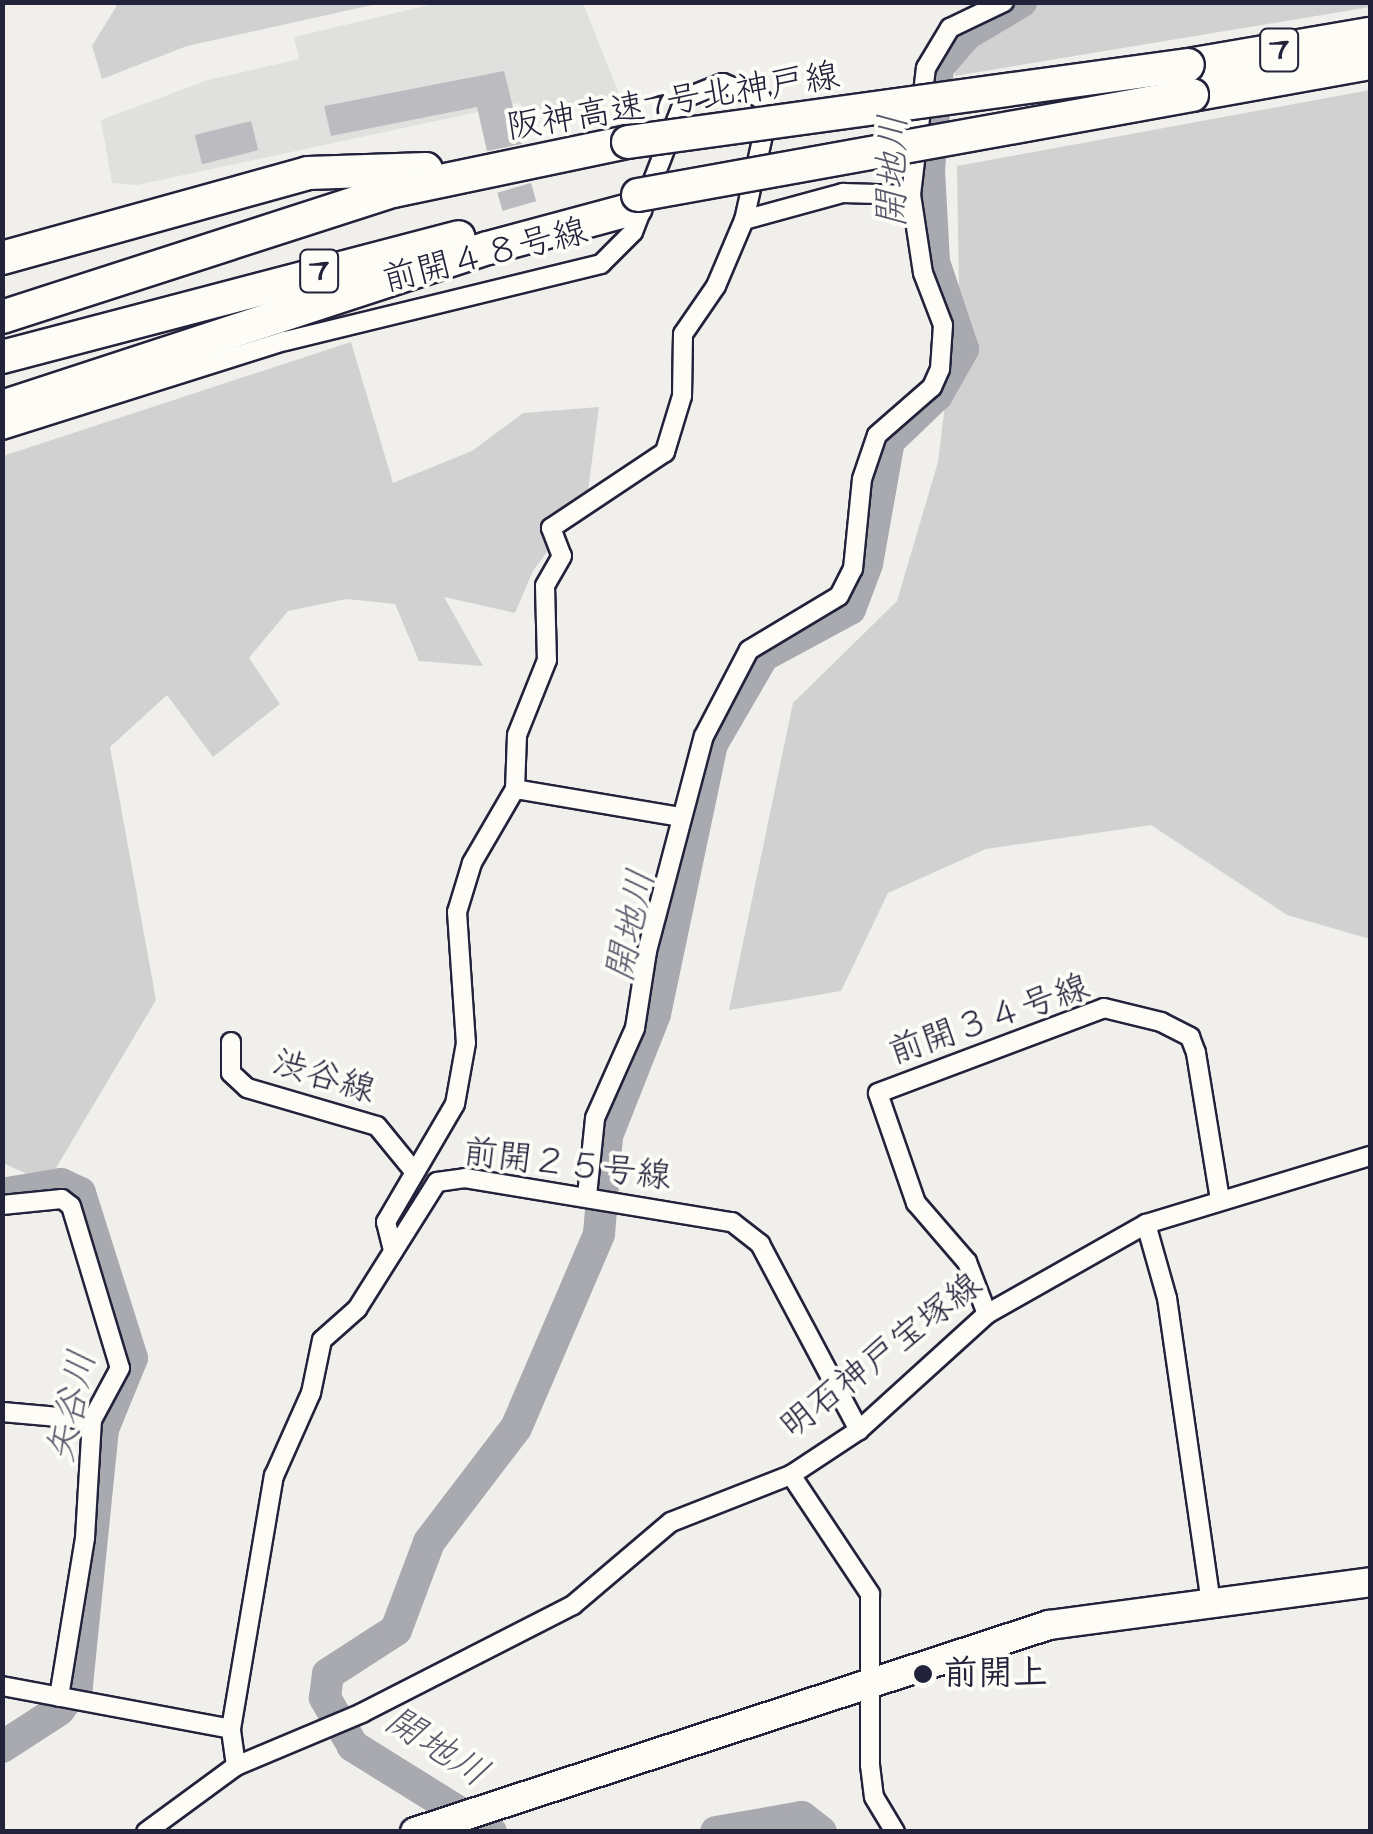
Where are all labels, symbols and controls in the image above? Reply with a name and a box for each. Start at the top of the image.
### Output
road number: 7 [1259,23,1299,77]
street label: 阪神高速7号北神戸線 [504,55,842,149]
water label: 開地川 [870,114,918,228]
street label: 前開４８号線 [378,210,592,302]
road number: 7 [299,244,339,298]
water label: 開地川 [598,866,666,986]
street label: 前開３４号線 [883,966,1095,1074]
street label: 渋谷線 [268,1042,380,1112]
street label: 前開２５号線 [460,1131,674,1199]
street label: 明石神戸宝塚線 [772,1264,990,1448]
water label: 矢谷川 [39,1347,107,1467]
place label: 前開上 [943,1653,1048,1695]
marker: 前開上 [912,1663,934,1685]
water label: 開地川 [376,1698,496,1798]

